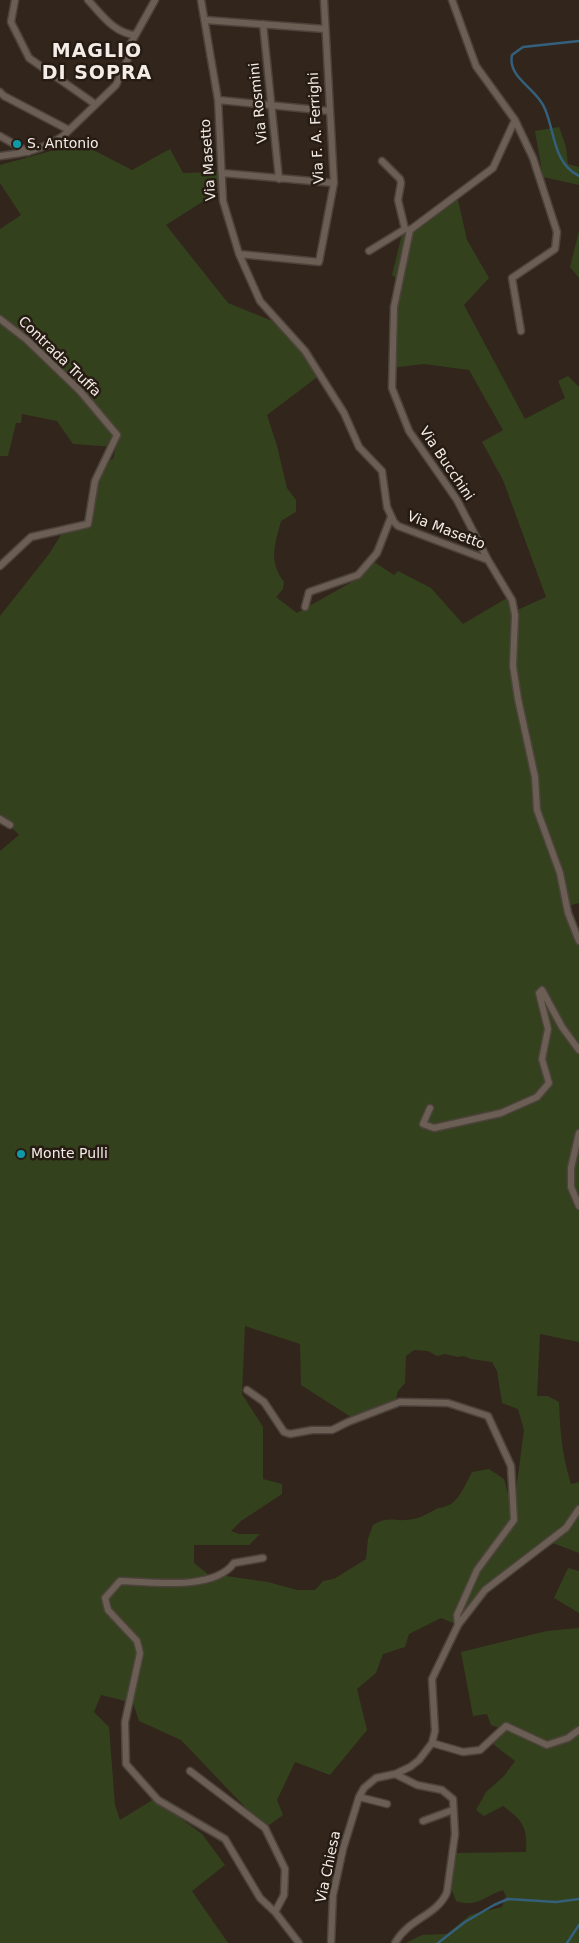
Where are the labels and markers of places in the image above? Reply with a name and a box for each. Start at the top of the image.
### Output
place label: S. Antonio [27,136,99,152]
marker: S. Antonio [11,138,23,150]
place label: Monte Pulli [31,1146,108,1162]
marker: Monte Pulli [15,1148,27,1160]

